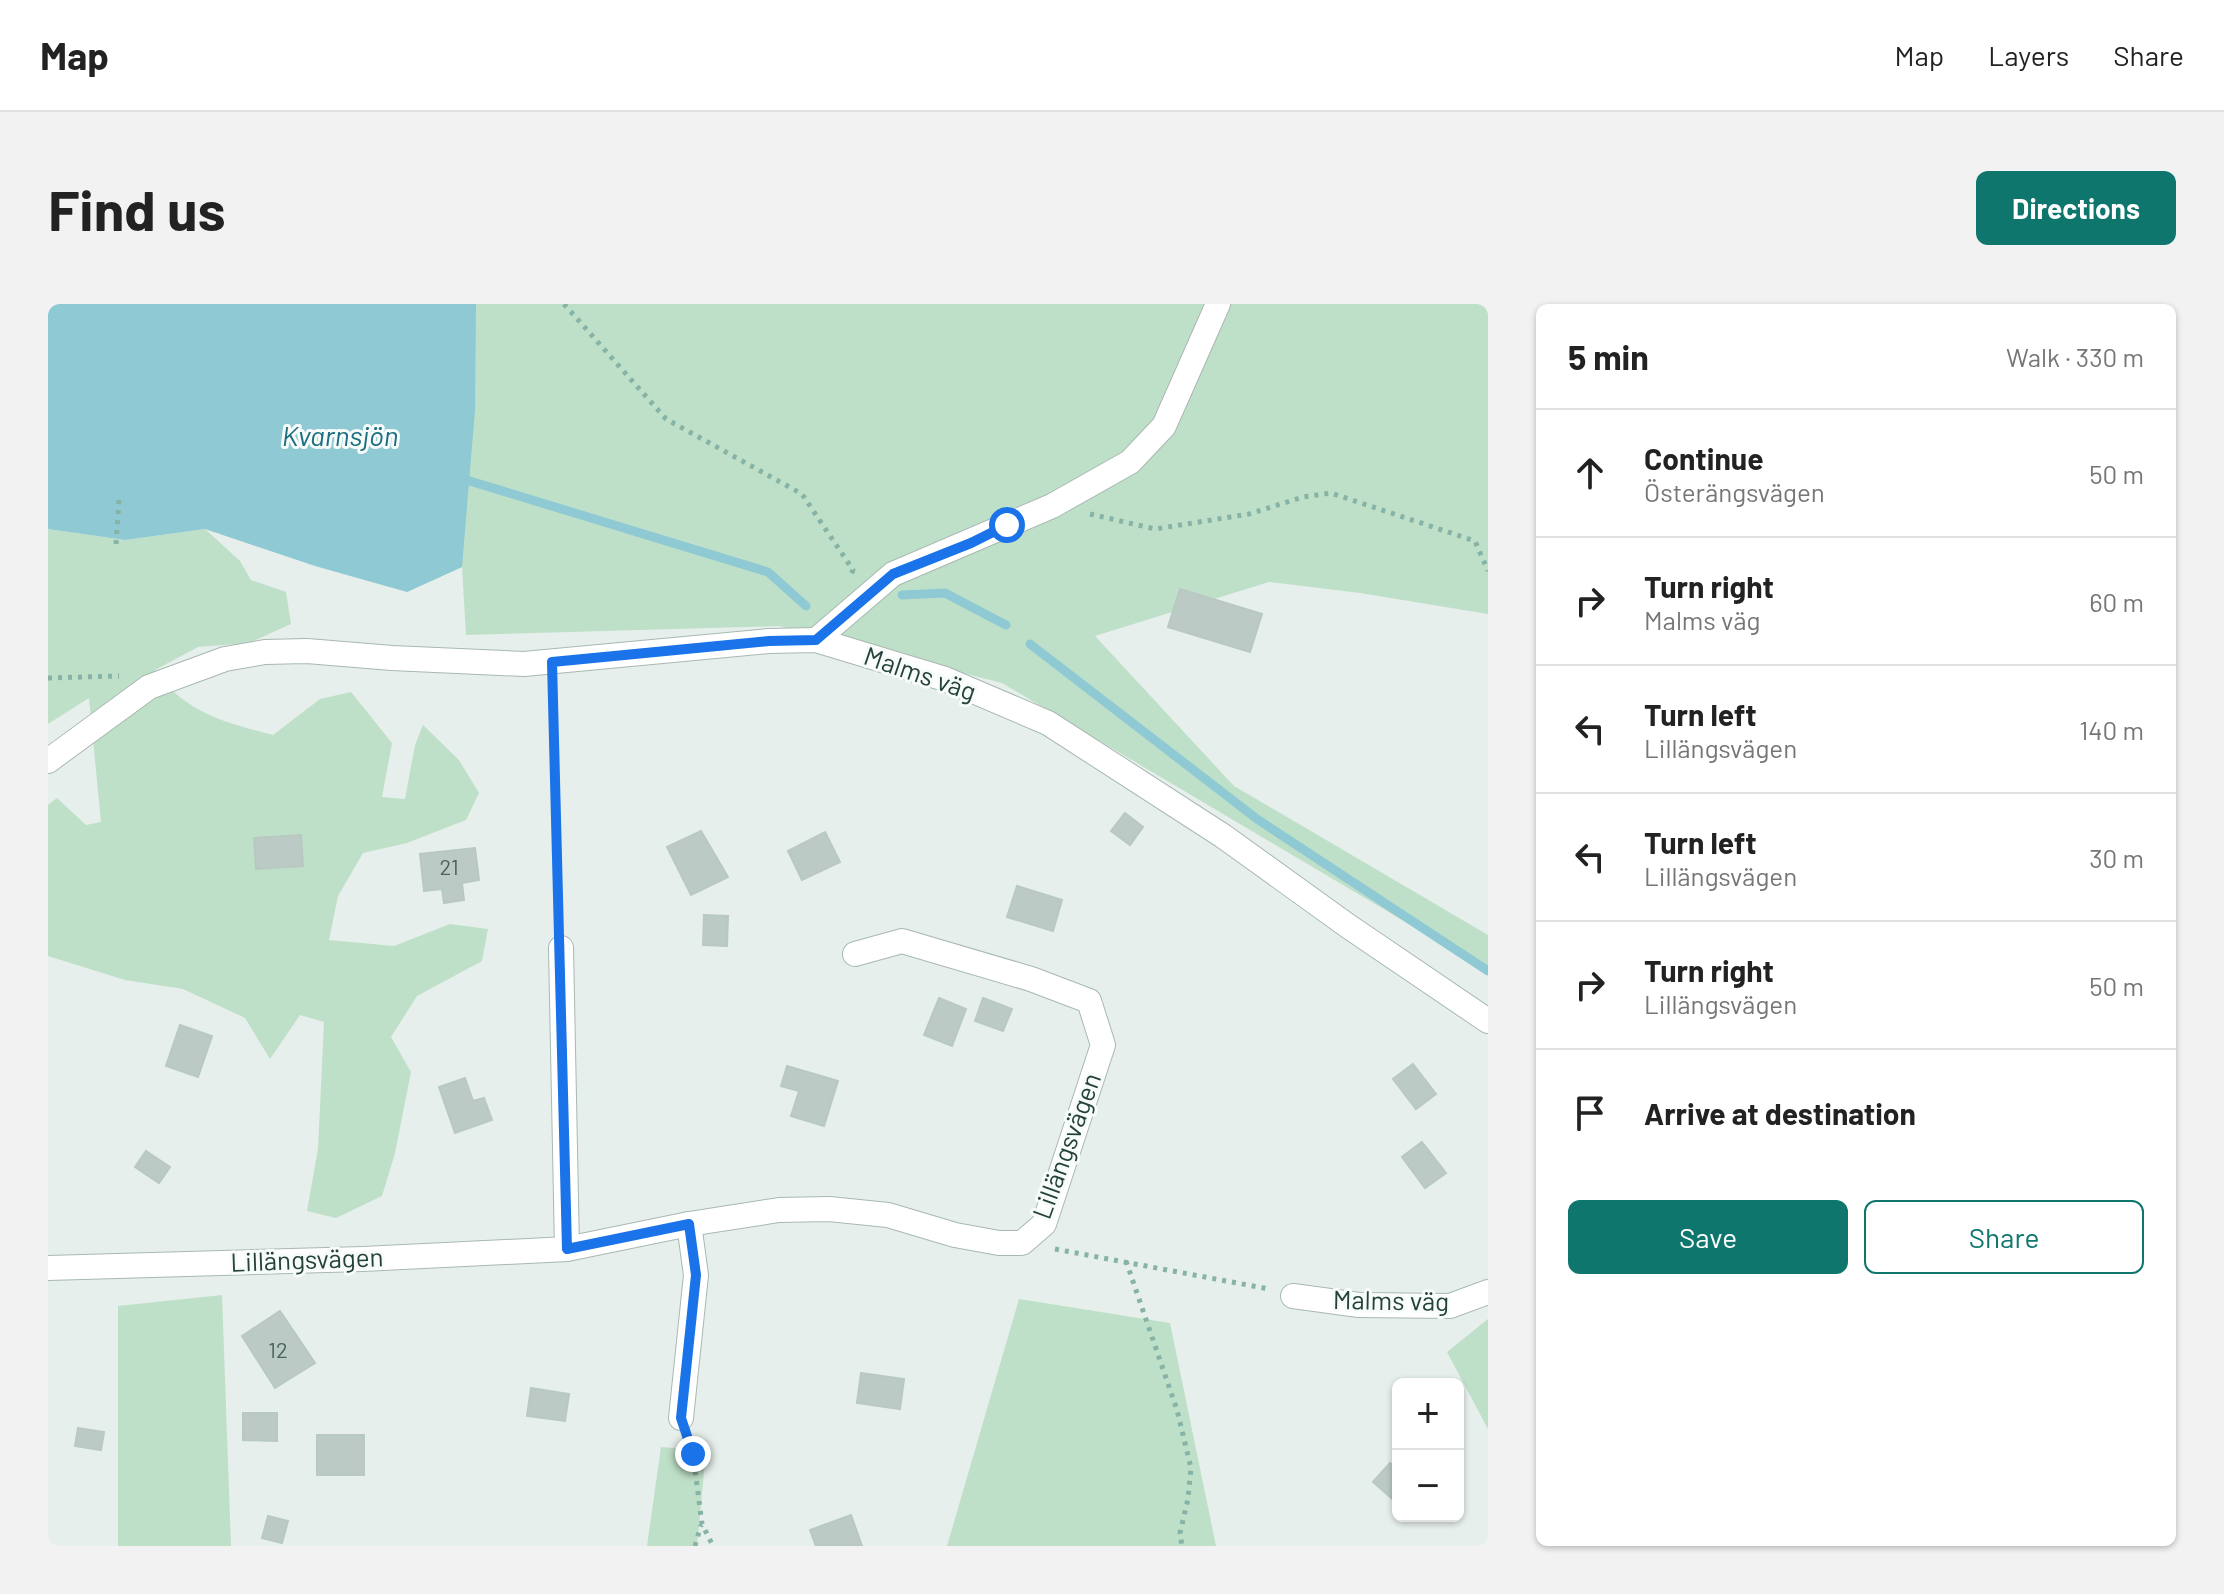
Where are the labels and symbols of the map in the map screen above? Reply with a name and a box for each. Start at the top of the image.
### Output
water label: Kvarnsjön [282,418,398,452]
route start [989,507,1025,543]
street label: Malms väg [860,639,981,706]
house number: 21 [439,853,459,879]
street label: Lillängsvägen [1025,1068,1106,1223]
street label: Lillängsvägen [230,1240,384,1277]
street label: Malms väg [1333,1283,1449,1316]
house number: 12 [268,1336,288,1362]
route end [675,1436,711,1472]

